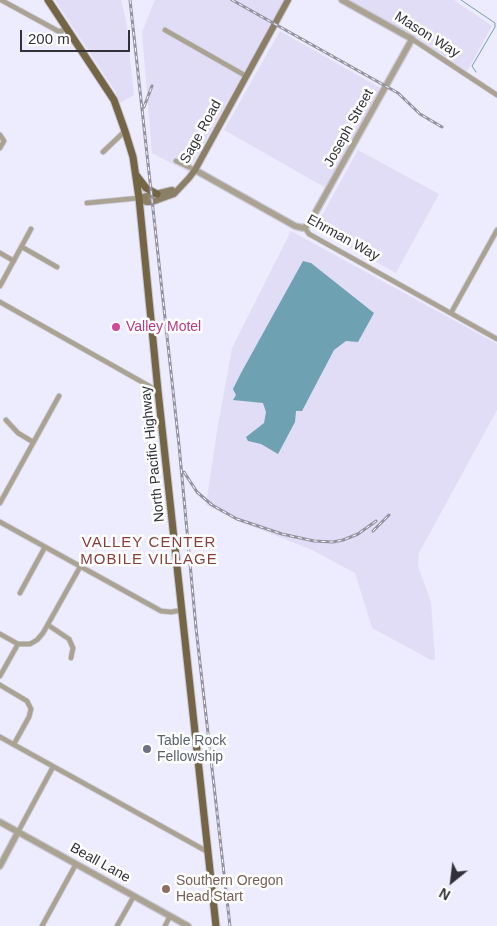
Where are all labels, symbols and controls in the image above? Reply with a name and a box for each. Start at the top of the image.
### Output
street label: Mason Way [391,8,463,62]
scale bar [22,20,132,52]
text: 200 m [28,30,70,47]
street label: Joseph Street [321,86,377,170]
street label: Sage Road [177,97,225,167]
street label: Ehrman Way [304,211,382,265]
place label: Valley Motel [126,319,201,335]
marker: Valley Motel [110,321,122,333]
street label: North Pacific Highway [137,385,169,523]
district label: VALLEY CENTER MOBILE VILLAGE [79,534,219,569]
place label: Table Rock Fellowship [157,733,226,766]
marker: Table Rock Fellowship [141,743,153,755]
street label: Beall Lane [67,840,133,886]
north arrow [427,856,477,906]
place label: Southern Oregon Head Start [176,873,283,906]
marker: Southern Oregon Head Start [160,883,172,895]
text: N [436,885,453,904]

